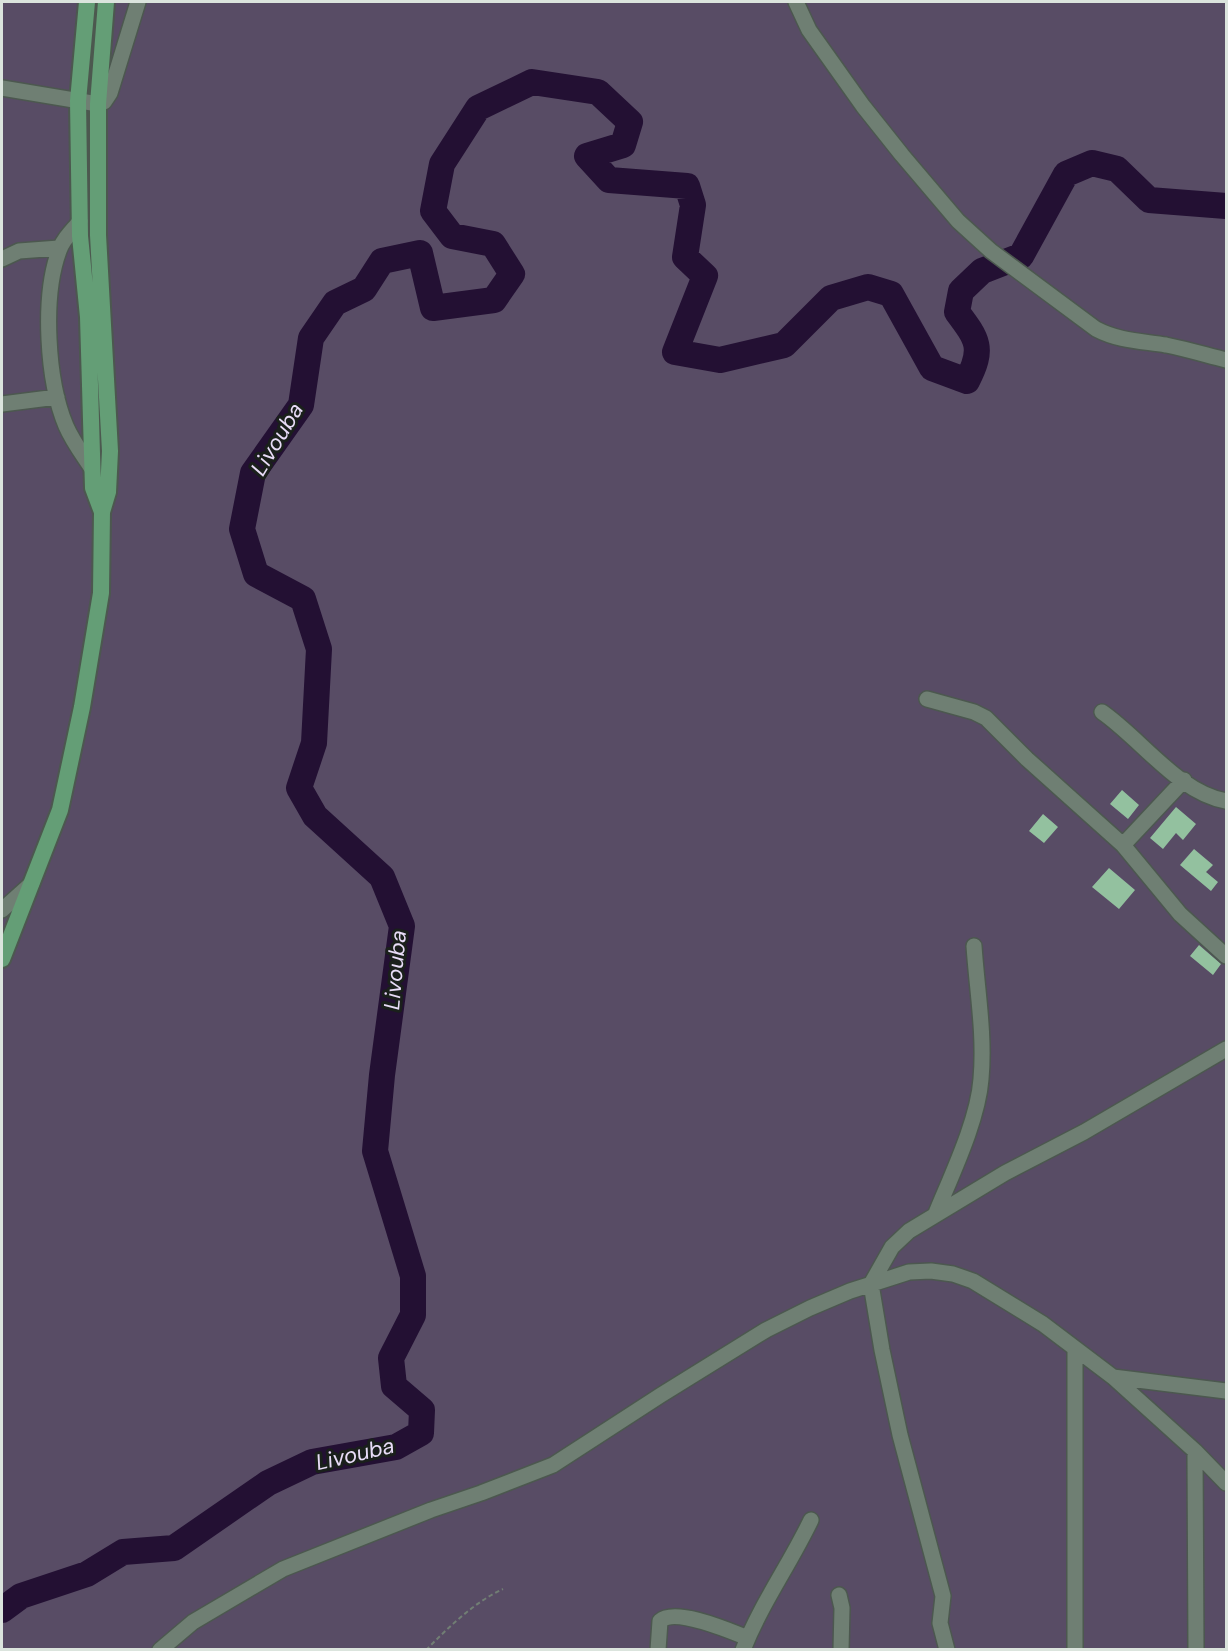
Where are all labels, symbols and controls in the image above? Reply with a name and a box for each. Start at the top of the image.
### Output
water label: Livouba [244,397,310,481]
water label: Livouba [377,929,413,1011]
water label: Livouba [313,1431,397,1477]

